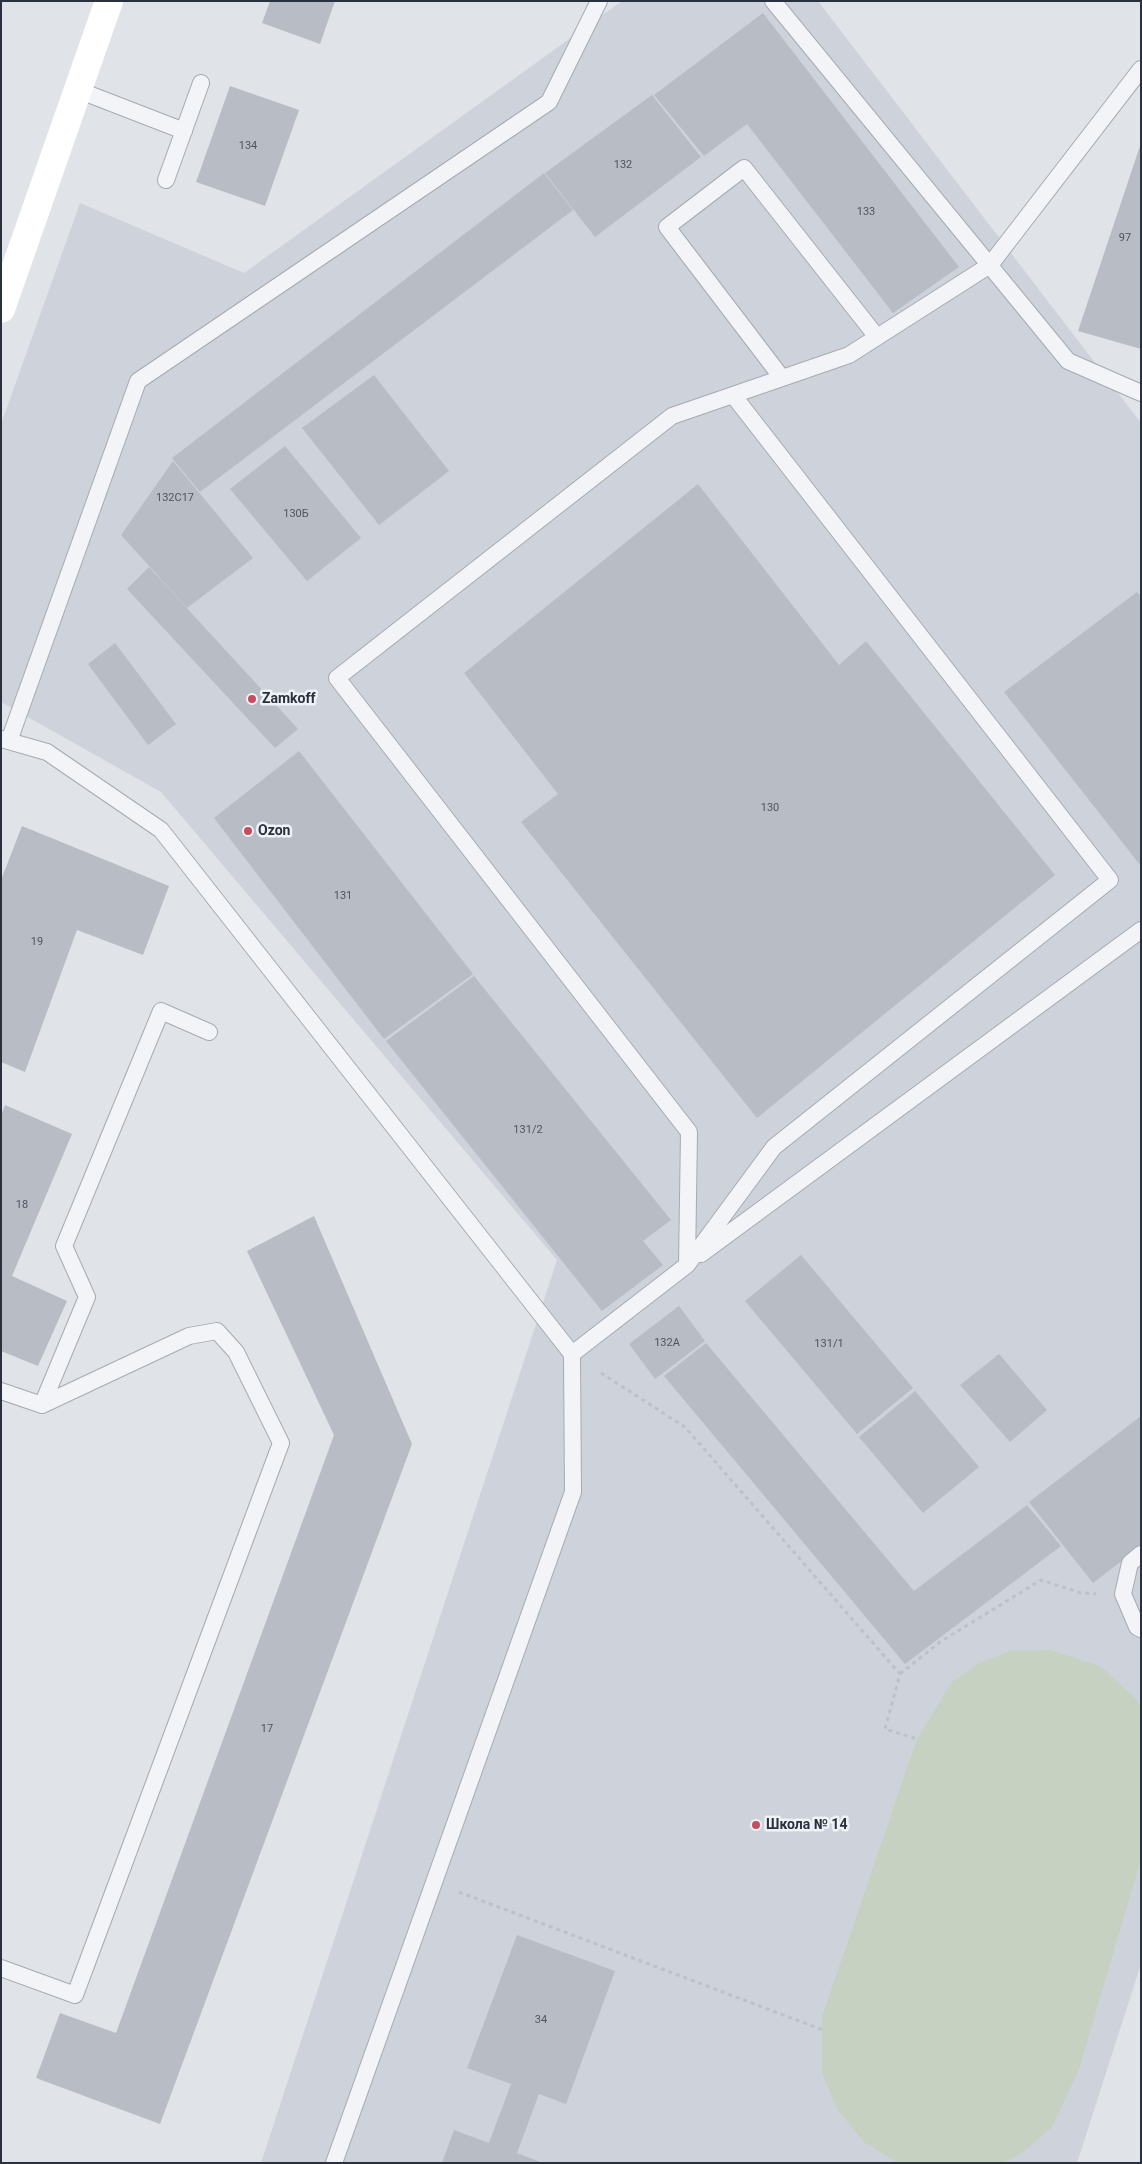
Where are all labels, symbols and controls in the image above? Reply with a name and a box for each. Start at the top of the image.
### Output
house number: 134 [239,139,257,153]
house number: 132 [614,158,632,172]
house number: 133 [857,205,875,219]
house number: 97 [1119,231,1131,245]
house number: 132С17 [156,491,194,505]
house number: 130Б [283,507,309,521]
place label: Zamkoff [262,691,316,707]
marker: Zamkoff [246,693,258,705]
house number: 130 [761,801,779,815]
place label: Ozon [258,823,290,839]
marker: Ozon [242,825,254,837]
house number: 131 [334,889,352,903]
house number: 19 [31,935,43,949]
house number: 131/2 [513,1123,543,1137]
house number: 18 [16,1198,28,1212]
house number: 132А [654,1336,680,1350]
house number: 131/1 [814,1337,844,1351]
house number: 17 [261,1722,273,1736]
place label: Школа № 14 [766,1817,847,1833]
marker: Школа № 14 [750,1819,762,1831]
house number: 34 [535,2013,547,2027]

